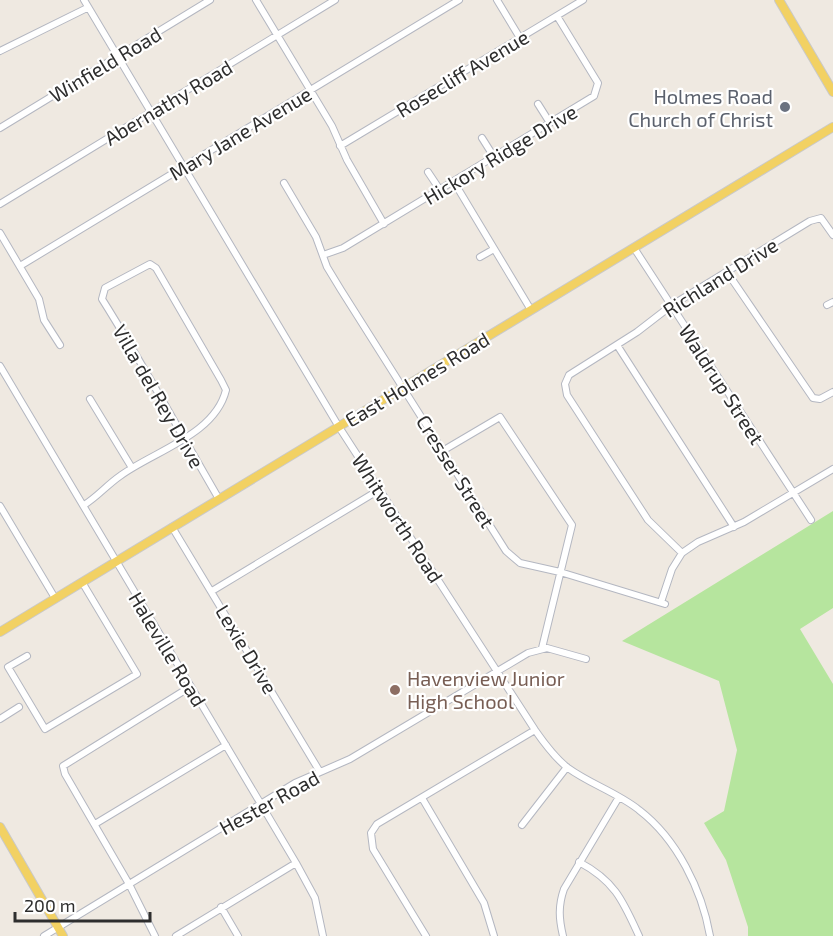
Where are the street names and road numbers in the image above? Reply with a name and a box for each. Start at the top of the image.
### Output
street label: Winfield Road [45,21,165,107]
street label: Rosecliff Avenue [391,24,533,122]
street label: Abernathy Road [100,54,236,150]
street label: Mary Jane Avenue [164,81,316,185]
street label: Hickory Ridge Drive [419,99,581,209]
street label: Richland Drive [658,232,782,322]
street label: Villa del Rey Drive [108,320,210,472]
street label: Waldrup Street [674,320,770,449]
street label: East Holmes Road [341,326,493,432]
street label: Cresser Street [412,410,500,532]
street label: Whitworth Road [347,449,449,587]
street label: Haleville Road [124,587,212,711]
street label: Lexie Drive [211,600,283,698]
street label: Hester Road [215,765,323,839]

